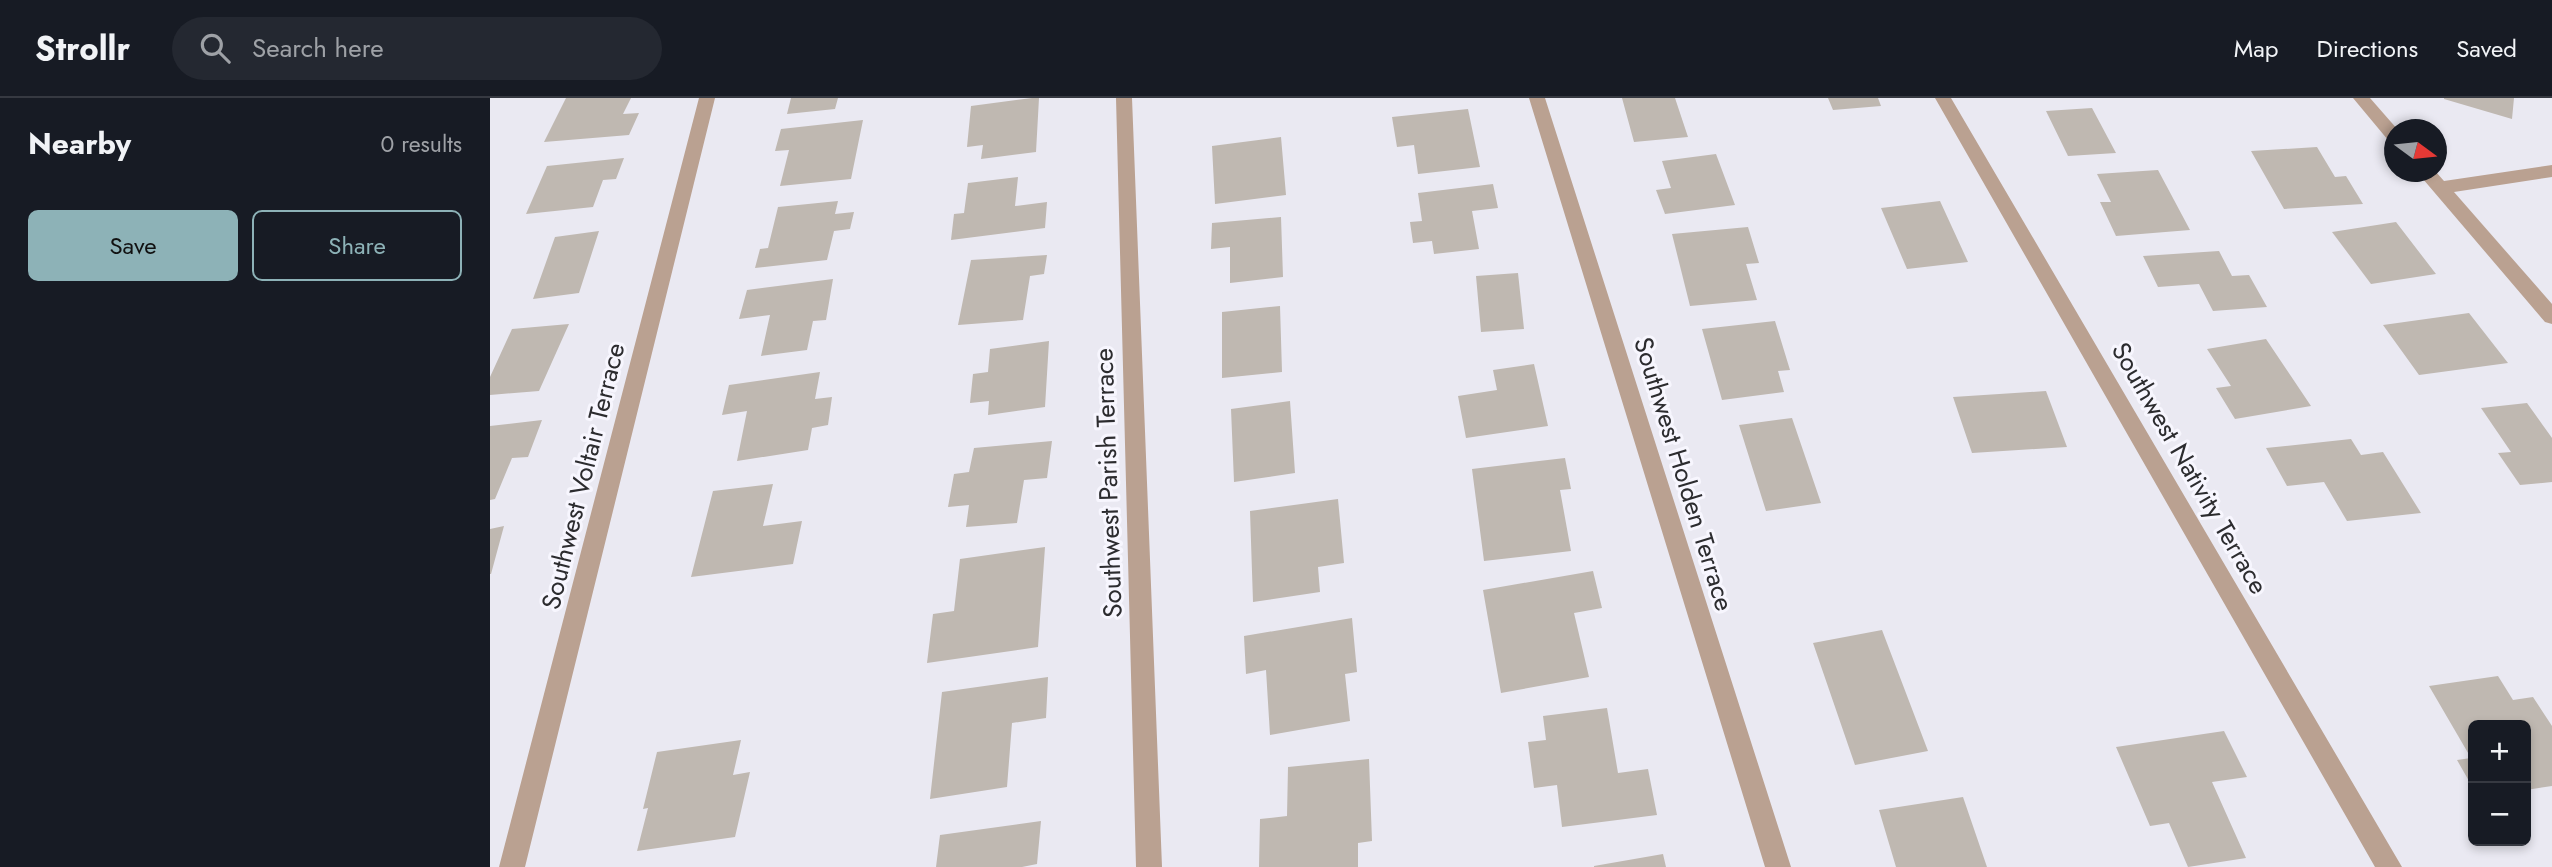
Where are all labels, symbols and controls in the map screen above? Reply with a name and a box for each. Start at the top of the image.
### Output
search box [172,17,662,80]
text: Strollr [35,25,130,72]
icon: search [196,29,234,67]
text: Search here [252,29,384,67]
text: Map [2234,31,2279,66]
text: Directions [2317,31,2418,66]
text: Saved [2456,31,2517,66]
north arrow [2384,119,2447,182]
text: Nearby [28,122,131,165]
text: 0 results [380,127,462,161]
button: Save [28,210,238,281]
button: Share [252,210,462,281]
street label: Southwest Holden Terrace [1624,332,1744,616]
street label: Southwest Nativity Terrace [2102,335,2278,601]
street label: Southwest Voltair Terrace [531,339,635,613]
street label: Southwest Parish Terrace [1084,348,1132,618]
map controls [2468,720,2531,846]
button: + [2468,720,2531,783]
button: − [2468,783,2531,846]

